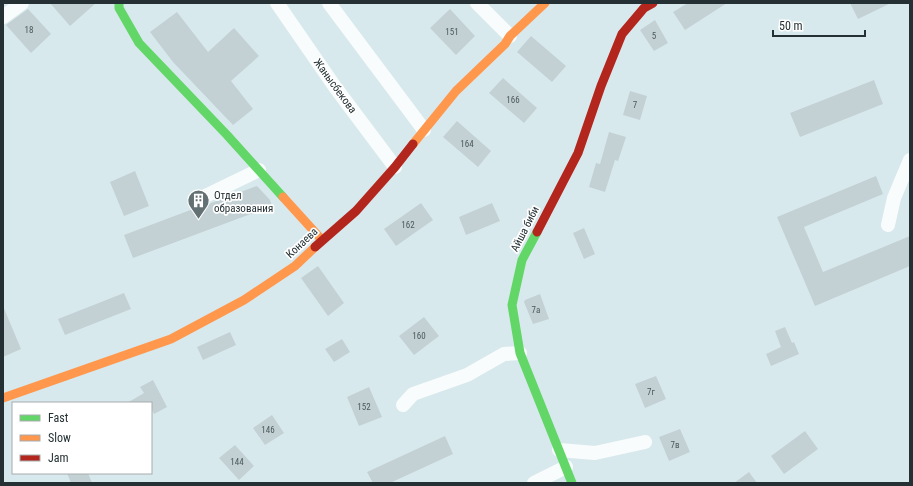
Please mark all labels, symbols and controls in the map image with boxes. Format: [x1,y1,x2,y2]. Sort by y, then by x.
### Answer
scale bar [773,12,865,38]
text: 50 m [779,19,803,33]
house number: 18 [25,25,33,35]
house number: 151 [445,27,459,37]
house number: 5 [652,31,657,41]
street label: Жанысбекова [311,56,359,116]
house number: 166 [506,95,520,105]
house number: 7 [633,100,638,110]
house number: 164 [460,139,474,149]
building icon: Отдел образования [185,188,211,221]
place label: Отдел образования [214,189,273,215]
street label: Айша биби [508,204,542,254]
house number: 162 [401,220,415,230]
street label: Конаева [284,225,320,261]
house number: 7а [532,305,540,315]
house number: 160 [412,331,426,341]
house number: 7г [647,387,656,397]
legend [12,402,152,474]
house number: 152 [357,402,371,412]
text: Fast [48,411,69,425]
house number: 146 [261,425,275,435]
text: Slow [48,431,71,445]
house number: 7в [671,440,680,450]
text: Jam [48,451,69,465]
house number: 144 [230,457,244,467]

